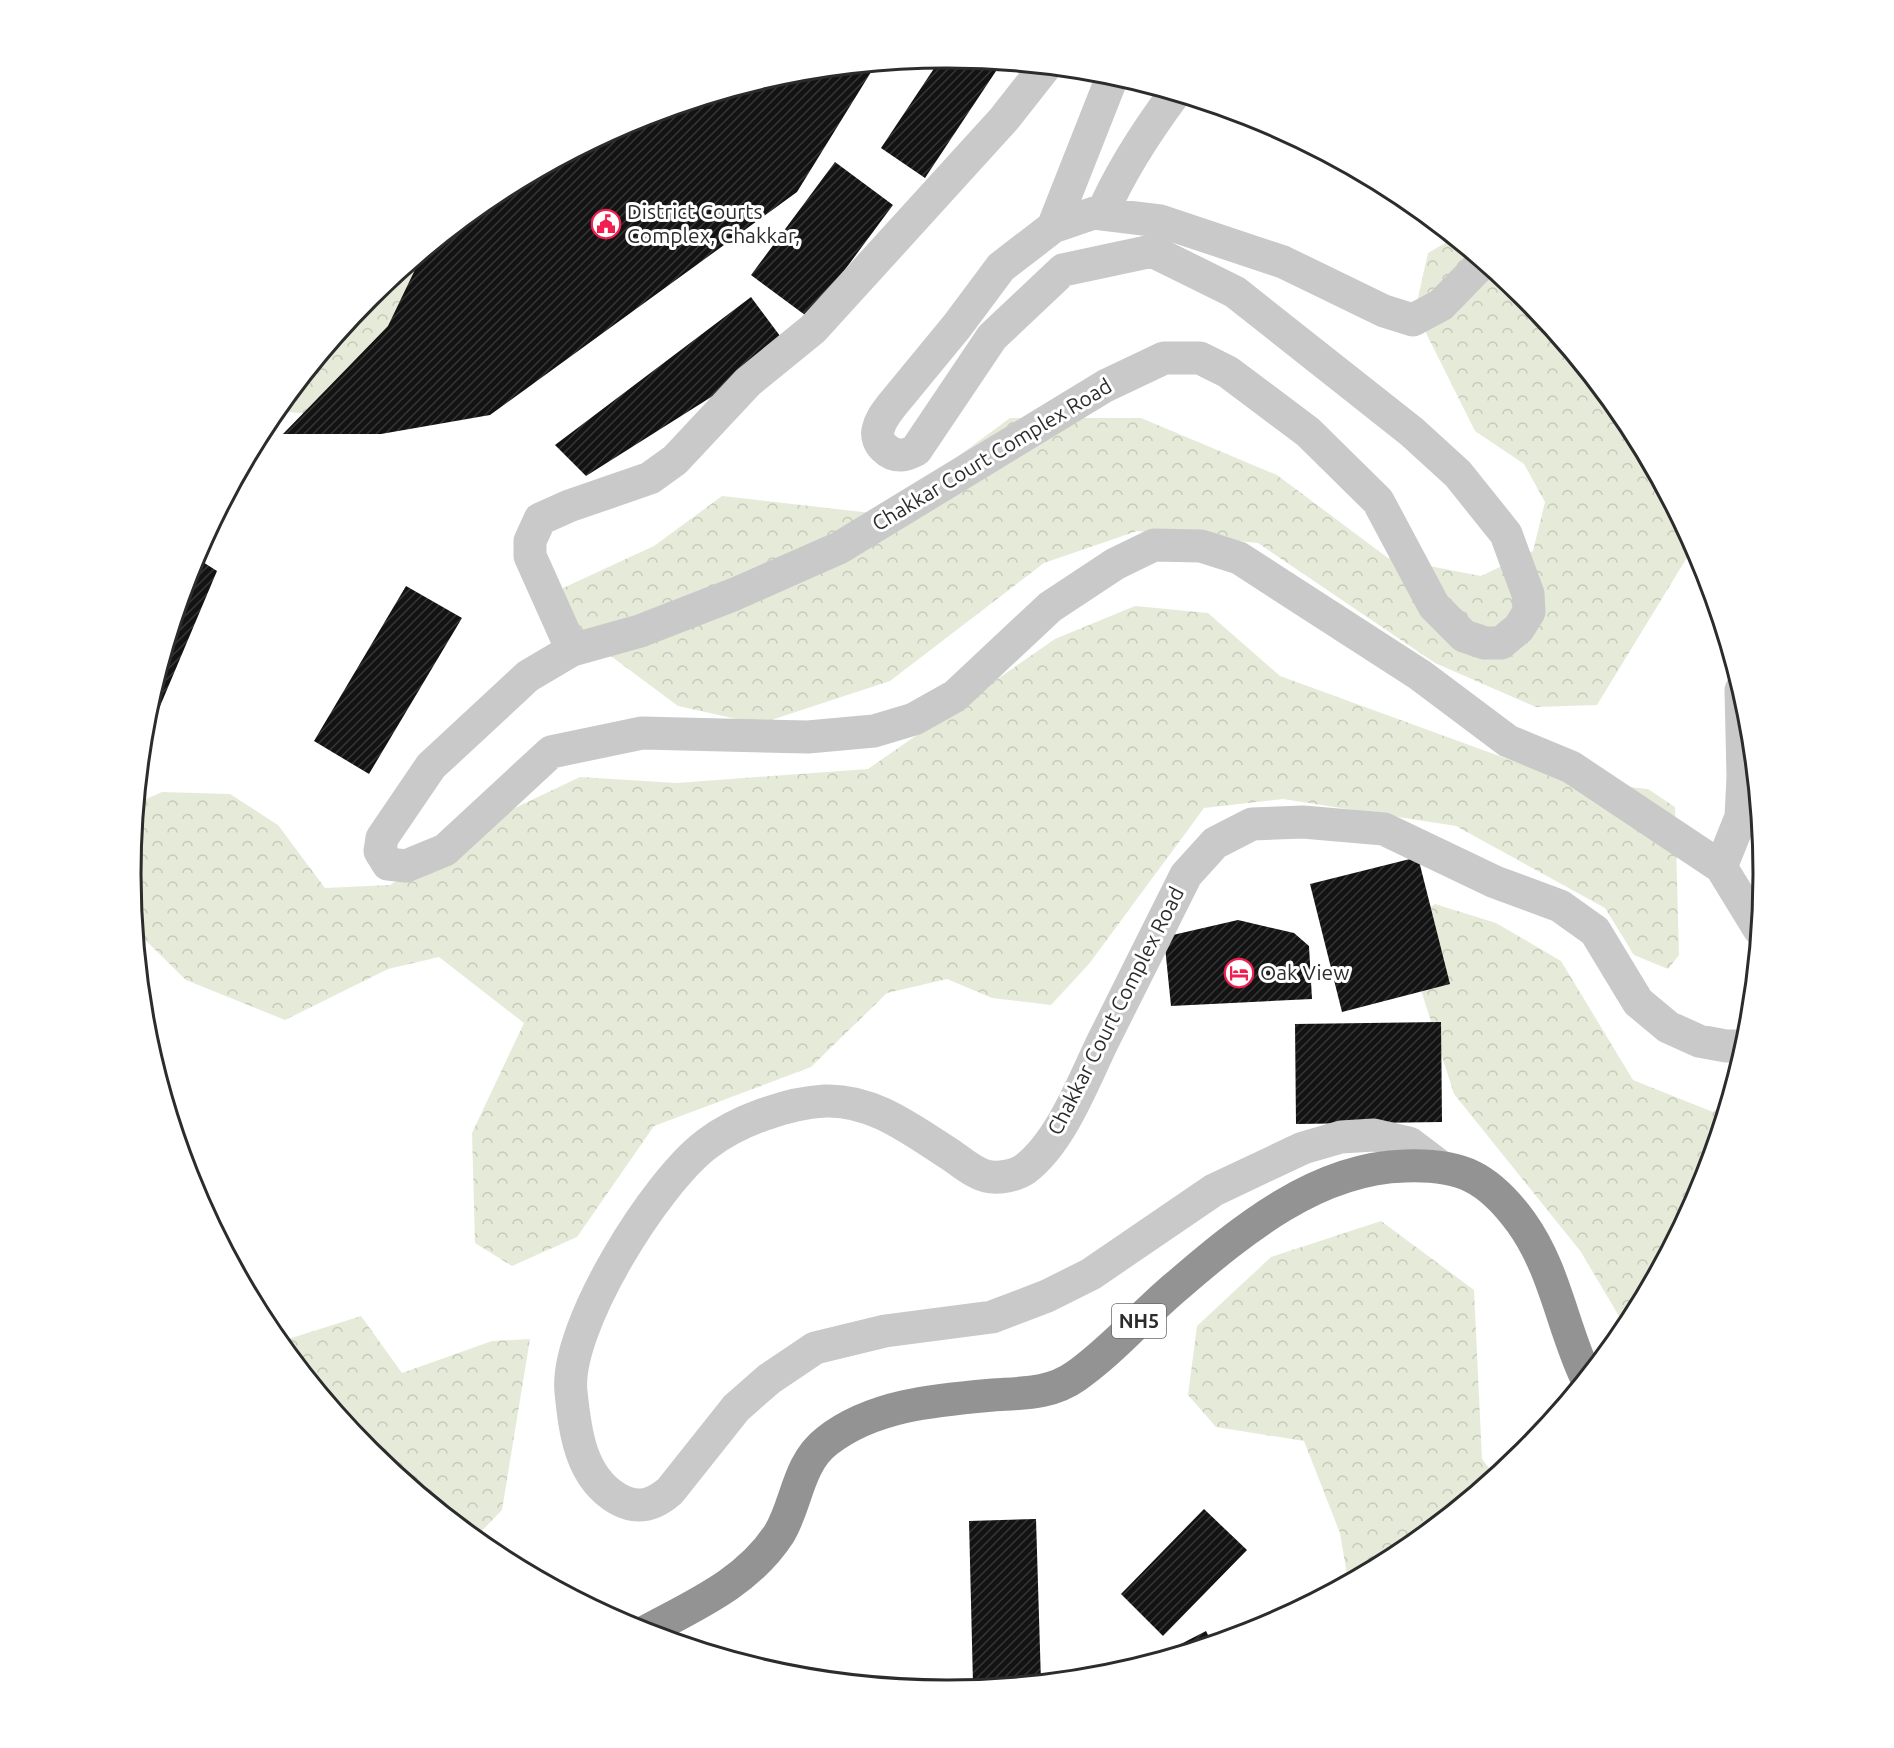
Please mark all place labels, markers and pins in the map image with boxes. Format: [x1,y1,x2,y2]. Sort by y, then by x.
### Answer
place label: District Courts Complex, Chakkar, [627,199,800,247]
public building icon: District Courts Complex, Chakkar, [590,208,622,240]
hotel icon: Oak View [1223,957,1255,989]
place label: Oak View [1260,960,1350,984]

